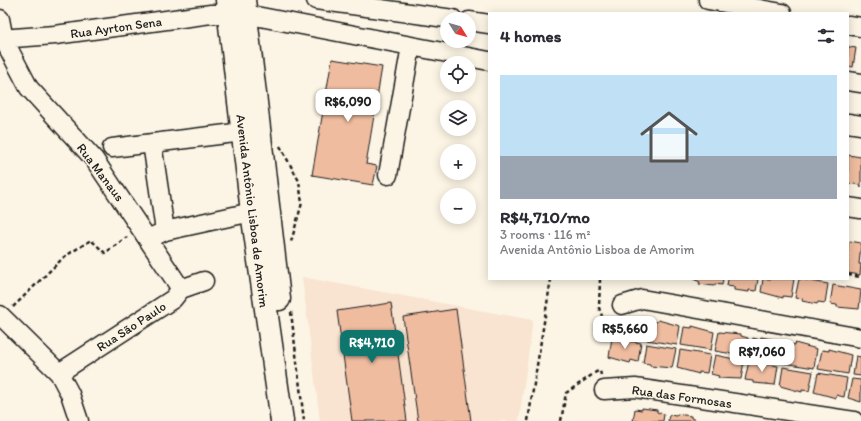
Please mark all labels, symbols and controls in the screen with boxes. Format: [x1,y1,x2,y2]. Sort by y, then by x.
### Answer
north arrow [440,12,476,48]
map controls [440,12,476,224]
street label: Rua Ayrton Sena [69,14,163,41]
icon: filters [815,25,837,47]
text: 4 homes [500,26,561,46]
button: locate [440,56,476,92]
pin: R$6,090 [311,89,385,123]
text: R$6,090 [324,94,372,109]
button: layers [440,100,476,136]
icon: home [633,101,705,173]
street label: Avenida Antônio Lisboa de Amorim [233,114,272,309]
street label: Rua Manaus [74,140,127,204]
button: + [440,144,476,180]
button: − [440,188,476,224]
text: R$4,710/mo [500,207,590,227]
text: 3 rooms · 116 m² [500,227,591,242]
text: Avenida Antônio Lisboa de Amorim [500,242,694,257]
street label: Rua São Paulo [94,298,169,354]
pin: R$5,660 [588,316,662,350]
text: R$5,660 [602,321,648,336]
pin: R$4,710 [335,330,409,364]
text: R$4,710 [349,335,395,350]
pin: R$7,060 [725,339,799,373]
text: R$7,060 [739,344,785,359]
street label: Rua das Formosas [631,382,733,411]

